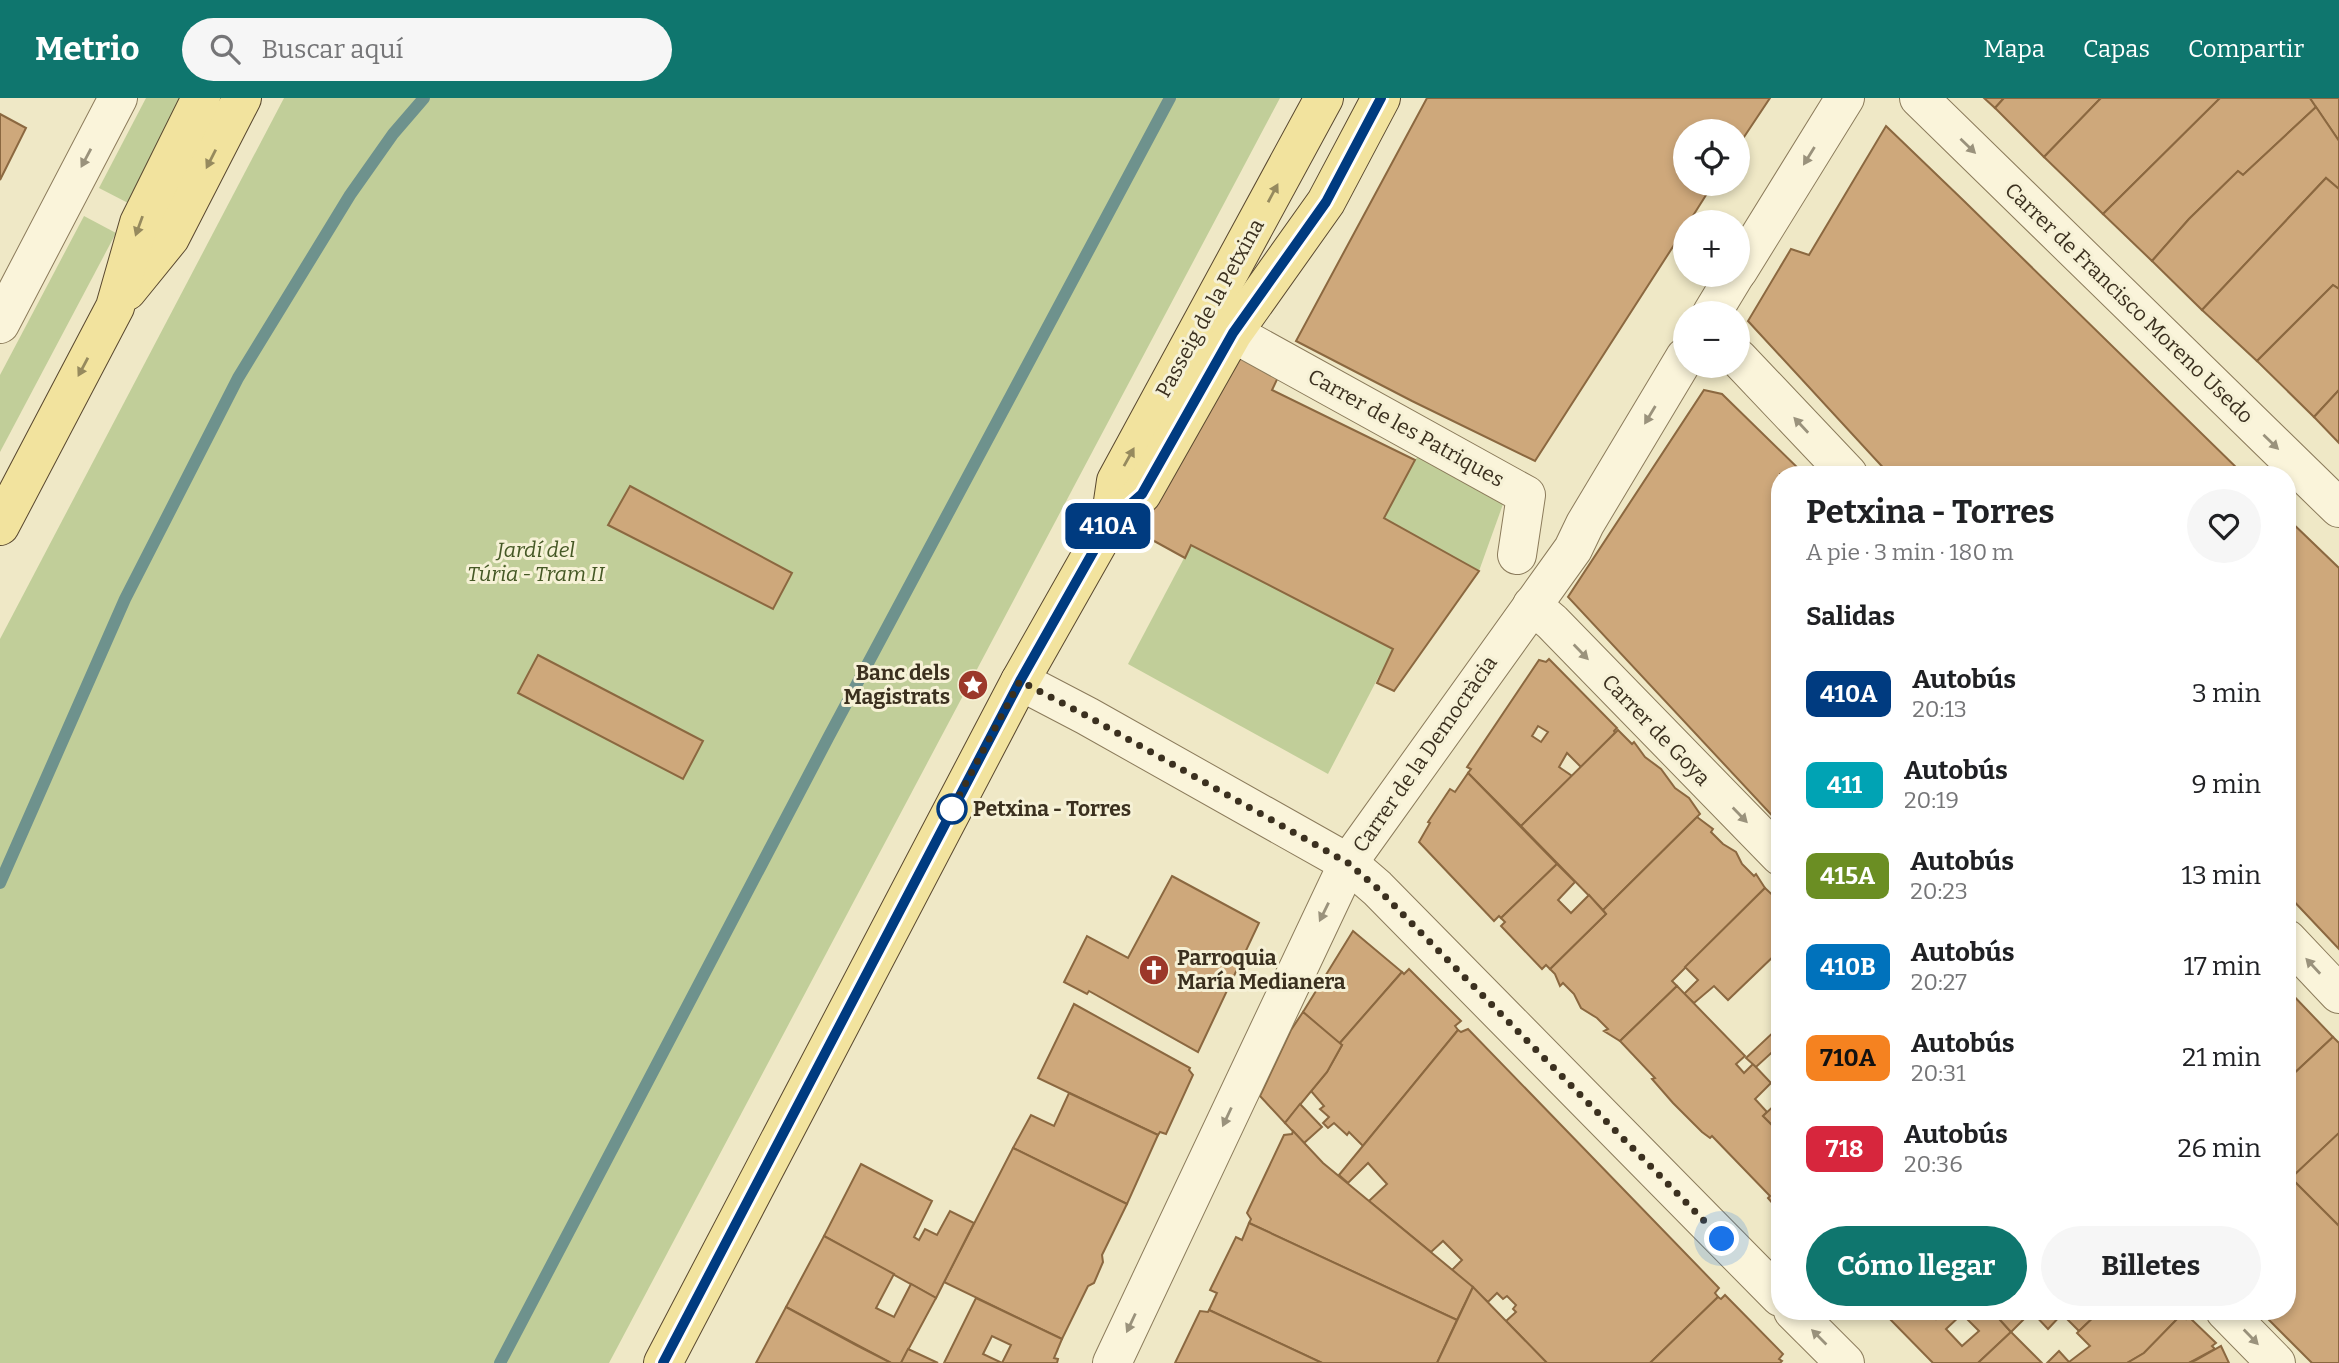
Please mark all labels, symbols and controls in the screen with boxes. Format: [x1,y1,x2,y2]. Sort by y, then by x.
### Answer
search box [182,18,672,81]
text: Metrio [35,29,140,69]
icon: search [206,30,244,68]
text: Buscar aquí [262,34,403,65]
text: Mapa [1983,35,2045,63]
text: Capas [2083,35,2150,63]
text: Compartir [2188,35,2304,63]
map controls [1673,119,1750,378]
button: locate [1673,119,1750,196]
one-way arrow [1959,137,1976,153]
one-way arrow [1802,146,1815,166]
one-way arrow [80,149,92,168]
one-way arrow [205,149,216,169]
street label: Carrer de Francisco Moreno Usedo [1999,177,2259,429]
one-way arrow [1267,183,1279,203]
button: + [1673,210,1750,287]
street label: Passeig de la Petxina [1150,214,1270,402]
one-way arrow [134,215,145,236]
button: − [1673,301,1750,378]
one-way arrow [77,357,89,377]
street label: Carrer de les Patriques [1303,363,1509,493]
one-way arrow [1644,406,1656,425]
one-way arrow [1793,416,1809,434]
one-way arrow [2262,433,2279,449]
one-way arrow [1123,447,1135,467]
button: heart [2187,489,2261,563]
text: Petxina - Torres [1806,492,2055,532]
line badge: 410A [1059,503,1157,549]
text: 410A [1079,512,1137,540]
park label: Jardí del Túria - Tram II [467,537,605,587]
text: A pie · 3 min · 180 m [1806,538,2014,566]
text: Salidas [1806,601,1895,632]
one-way arrow [1572,644,1589,661]
street label: Carrer de la Democràcia [1347,650,1503,857]
place label: Banc dels Magistrats [843,660,950,710]
text: Autobús [1912,664,2016,695]
place icon: Banc dels Magistrats [956,668,990,702]
street label: Carrer de Goya [1596,669,1716,791]
text: 3 min [2192,678,2261,709]
text: 410A [1820,680,1877,708]
text: 20:13 [1912,695,1967,723]
text: Autobús [1904,755,2008,786]
text: 9 min [2192,769,2261,800]
text: 411 [1827,771,1862,799]
text: 20:19 [1904,786,1959,814]
marker: Petxina - Torres [937,794,967,824]
place label: Petxina - Torres [973,796,1131,822]
one-way arrow [1731,806,1747,823]
text: Autobús [1910,846,2014,877]
text: 13 min [2181,860,2261,891]
text: 415A [1820,862,1875,890]
text: 20:23 [1910,877,1968,905]
one-way arrow [1319,902,1330,922]
text: Autobús [1911,937,2015,968]
place label: Parroquia María Medianera [1177,945,1346,995]
text: 17 min [2183,951,2261,982]
church icon: Parroquia María Medianera [1137,953,1171,987]
text: 410B [1820,953,1876,981]
one-way arrow [2306,958,2322,975]
text: 20:27 [1911,968,1967,996]
text: Autobús [1911,1028,2015,1059]
text: 21 min [2182,1042,2261,1073]
text: 710A [1820,1044,1876,1072]
text: 20:31 [1911,1059,1966,1087]
one-way arrow [1221,1107,1232,1127]
text: Autobús [1904,1119,2008,1150]
text: 26 min [2177,1133,2261,1164]
text: 718 [1825,1135,1864,1163]
text: 20:36 [1904,1150,1963,1178]
your location [1704,1221,1739,1256]
button: Cómo llegar [1806,1226,2027,1306]
button: Billetes [2041,1226,2261,1306]
one-way arrow [1125,1313,1136,1333]
one-way arrow [2242,1328,2258,1345]
one-way arrow [1811,1329,1827,1345]

